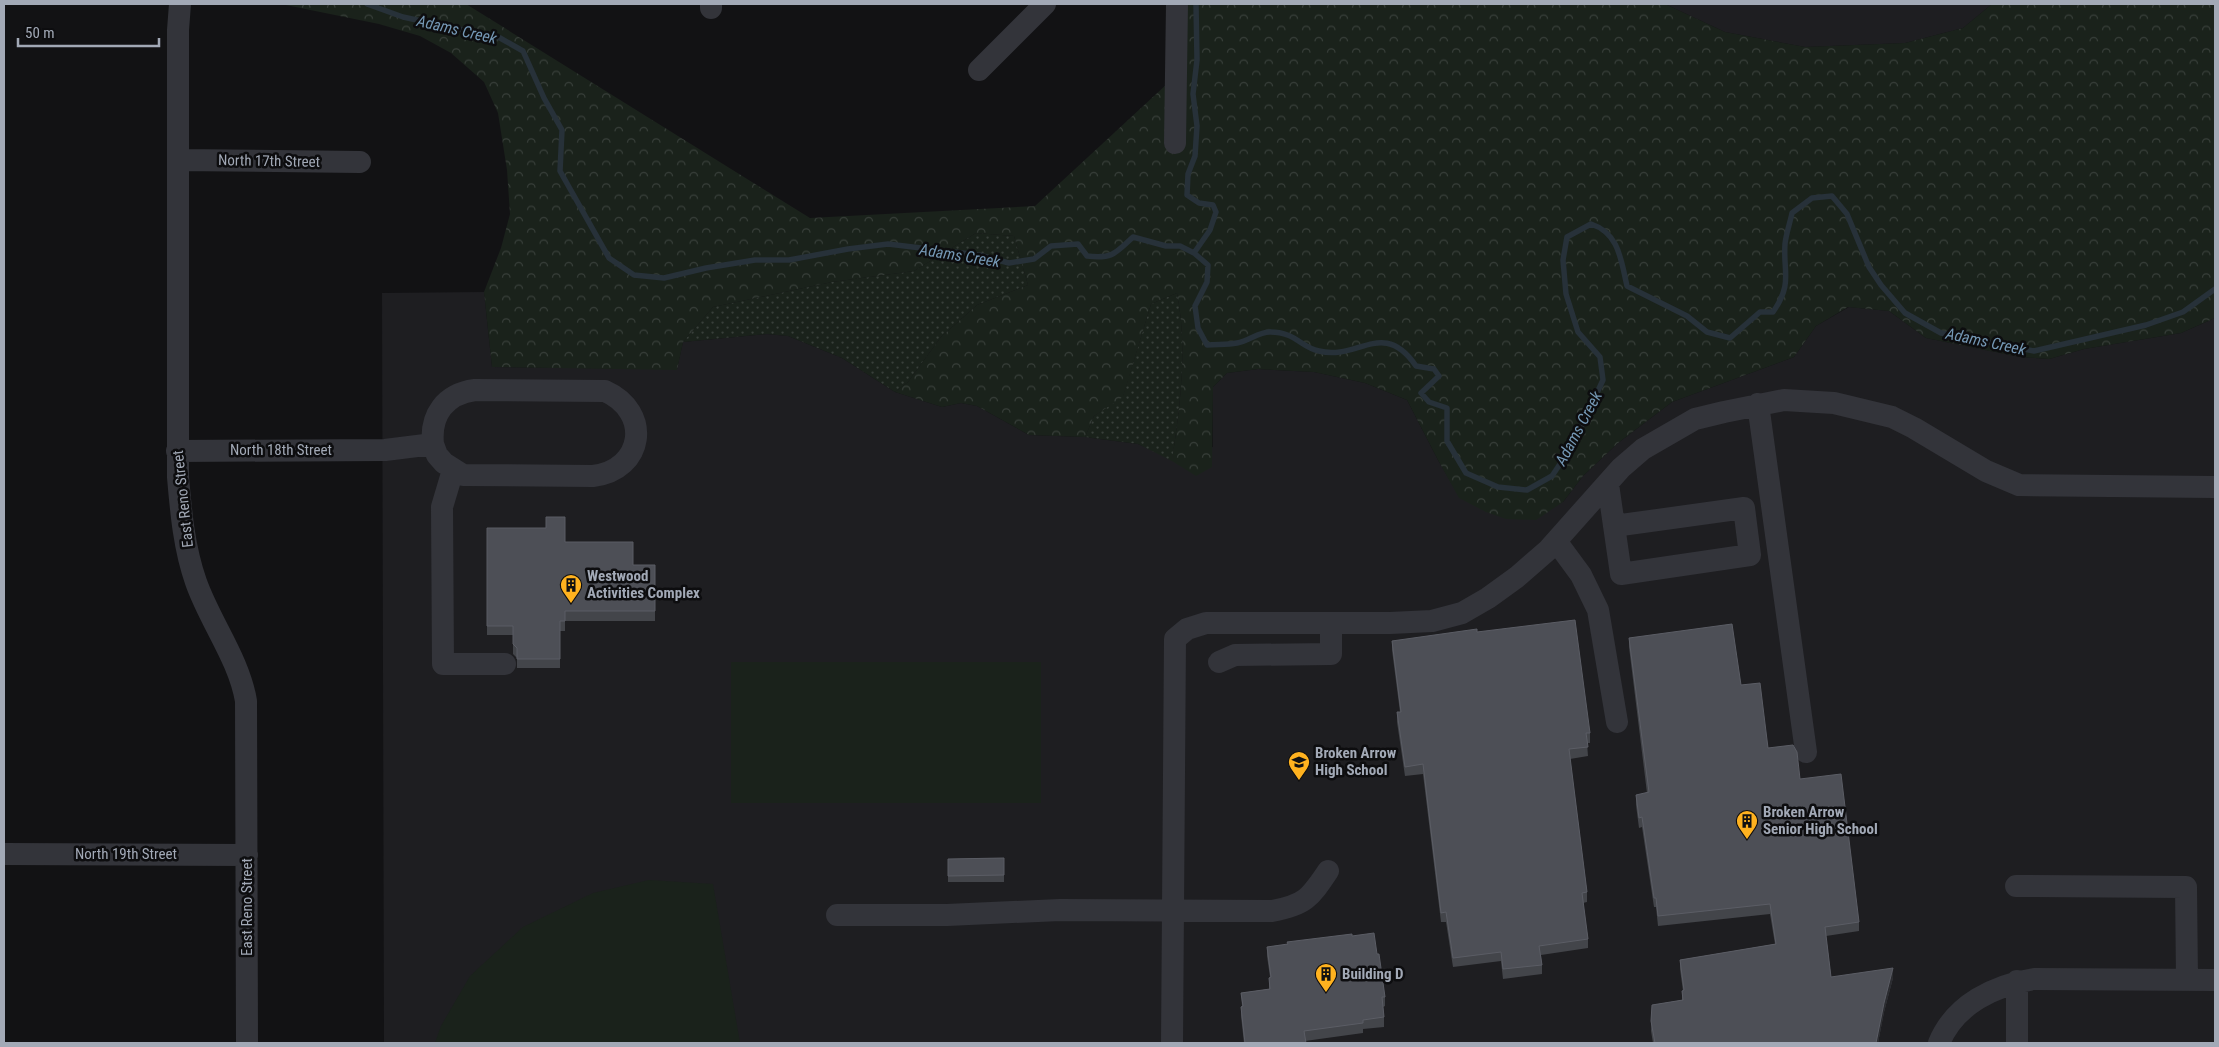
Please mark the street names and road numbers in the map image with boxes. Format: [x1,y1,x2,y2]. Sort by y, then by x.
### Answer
street label: North 17th Street [218,151,320,171]
street label: North 18th Street [230,441,332,459]
street label: East Reno Street [169,449,197,549]
street label: North 19th Street [75,845,177,863]
street label: East Reno Street [238,858,256,956]

